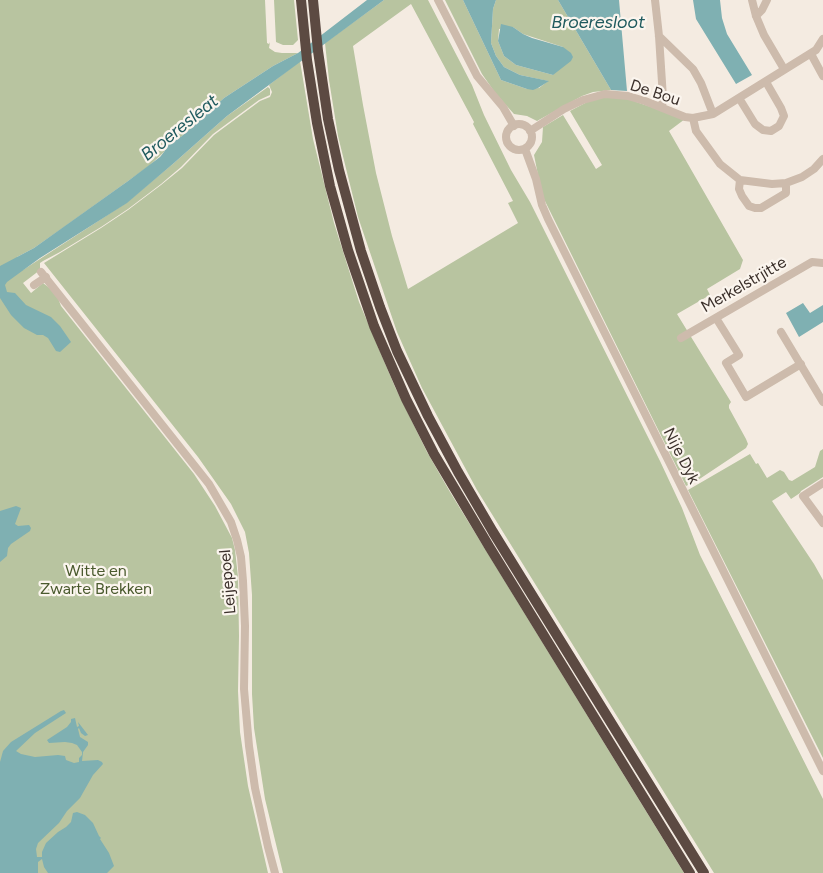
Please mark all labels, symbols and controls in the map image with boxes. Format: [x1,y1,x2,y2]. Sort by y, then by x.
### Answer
water label: Broeresloot [551,12,645,34]
street label: De Bou [627,76,683,110]
water label: Broeresleat [137,90,223,166]
street label: Merkelstrjitte [698,253,790,317]
street label: Nije Dyk [659,425,703,487]
street label: Leijepoel [216,549,240,615]
park label: Witte en Zwarte Brekken [40,561,152,599]

